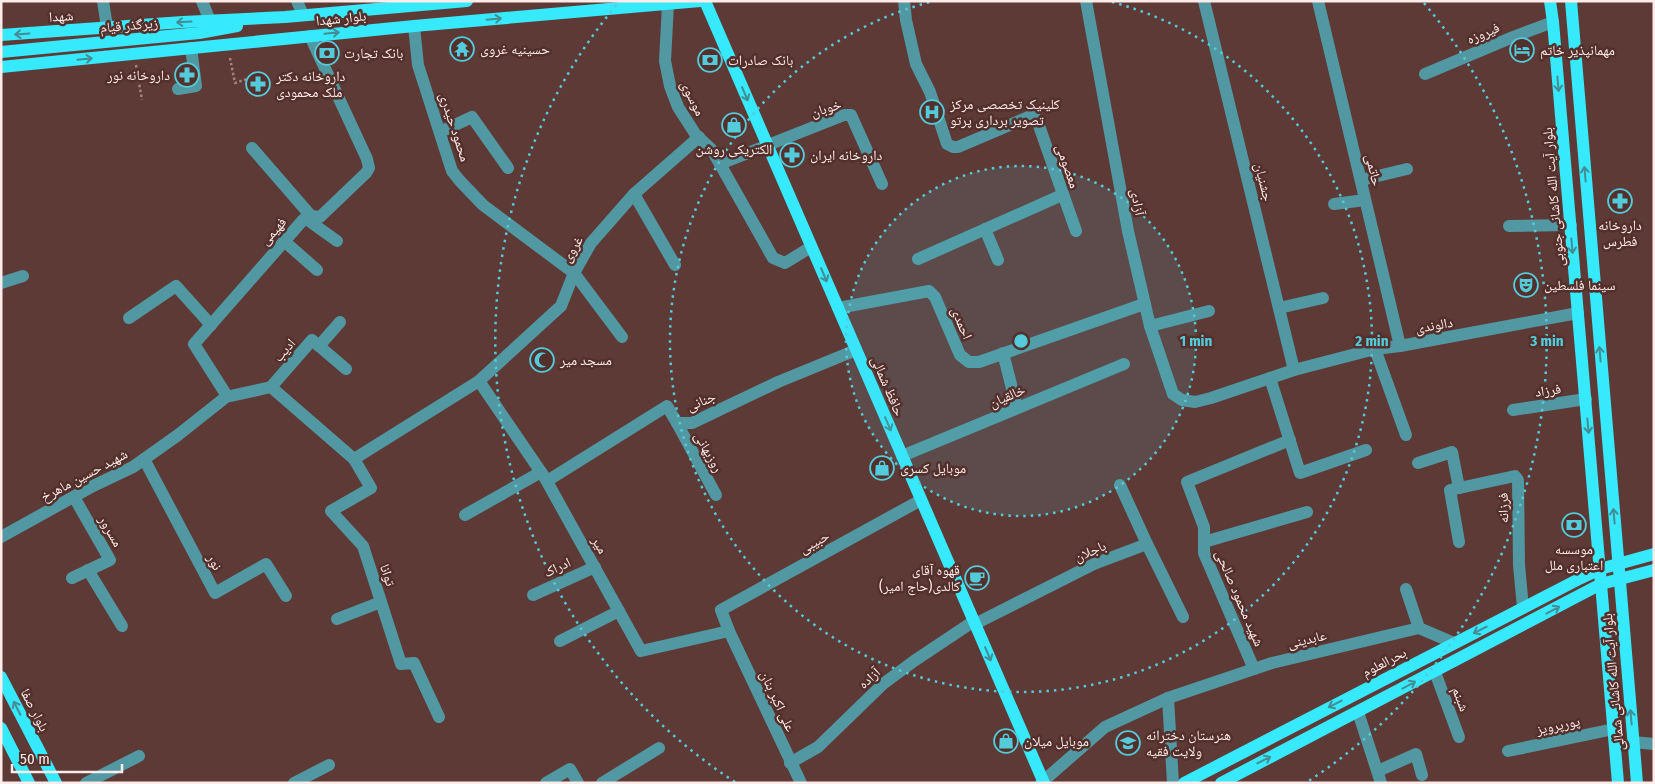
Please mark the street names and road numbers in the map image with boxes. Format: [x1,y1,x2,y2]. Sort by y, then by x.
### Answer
street label: شهدا [48,7,74,26]
street label: بلوار شهدا [315,7,367,30]
street label: زیرگذر قیام [99,14,159,38]
street label: فیروزه [1464,19,1502,48]
street label: موسوی [677,78,708,119]
street label: محمود حیدری [435,90,474,164]
street label: خوبان [809,96,844,121]
street label: بلوار آیت الله کاشانی جنوبی [1539,126,1568,267]
street label: معصومی [1052,142,1083,191]
street label: حاتمی [1362,152,1385,188]
street label: جشنیان [1251,161,1277,203]
street label: آزادی [1127,188,1148,217]
street label: فهیمی [256,214,290,249]
street label: غروی [558,233,587,266]
street label: احمدی [947,305,976,342]
street label: دالوندی [1414,314,1454,337]
street label: ادیب [270,335,299,365]
street label: حافظ شمالی [867,354,908,419]
street label: فرزاد [1534,380,1562,401]
street label: خالقیان [987,381,1028,412]
street label: جنانی [684,388,718,415]
street label: روزبهانی [691,429,727,475]
street label: شهید حسین ماهرخ [38,445,131,506]
street label: فرزانه [1495,493,1512,523]
street label: مسرور [94,512,126,550]
street label: حبیبی [796,527,832,558]
street label: میر [588,533,611,557]
street label: باجلان [1072,537,1109,566]
street label: شهید محمود صالحی [1212,547,1268,649]
street label: نور [203,550,226,573]
street label: ادراک [541,554,573,581]
street label: توانا [376,562,399,588]
street label: بلوار آیت الله کاشانی شمالی [1599,612,1628,751]
street label: عابدینی [1286,627,1328,652]
street label: بحرالعلوم [1359,644,1410,682]
street label: آزاده [855,664,884,693]
street label: علی اکبر بنان [756,668,799,734]
street label: شبنم [1447,685,1473,714]
street label: بلوار صفا [17,686,53,735]
street label: پورپرویز [1534,713,1582,739]

